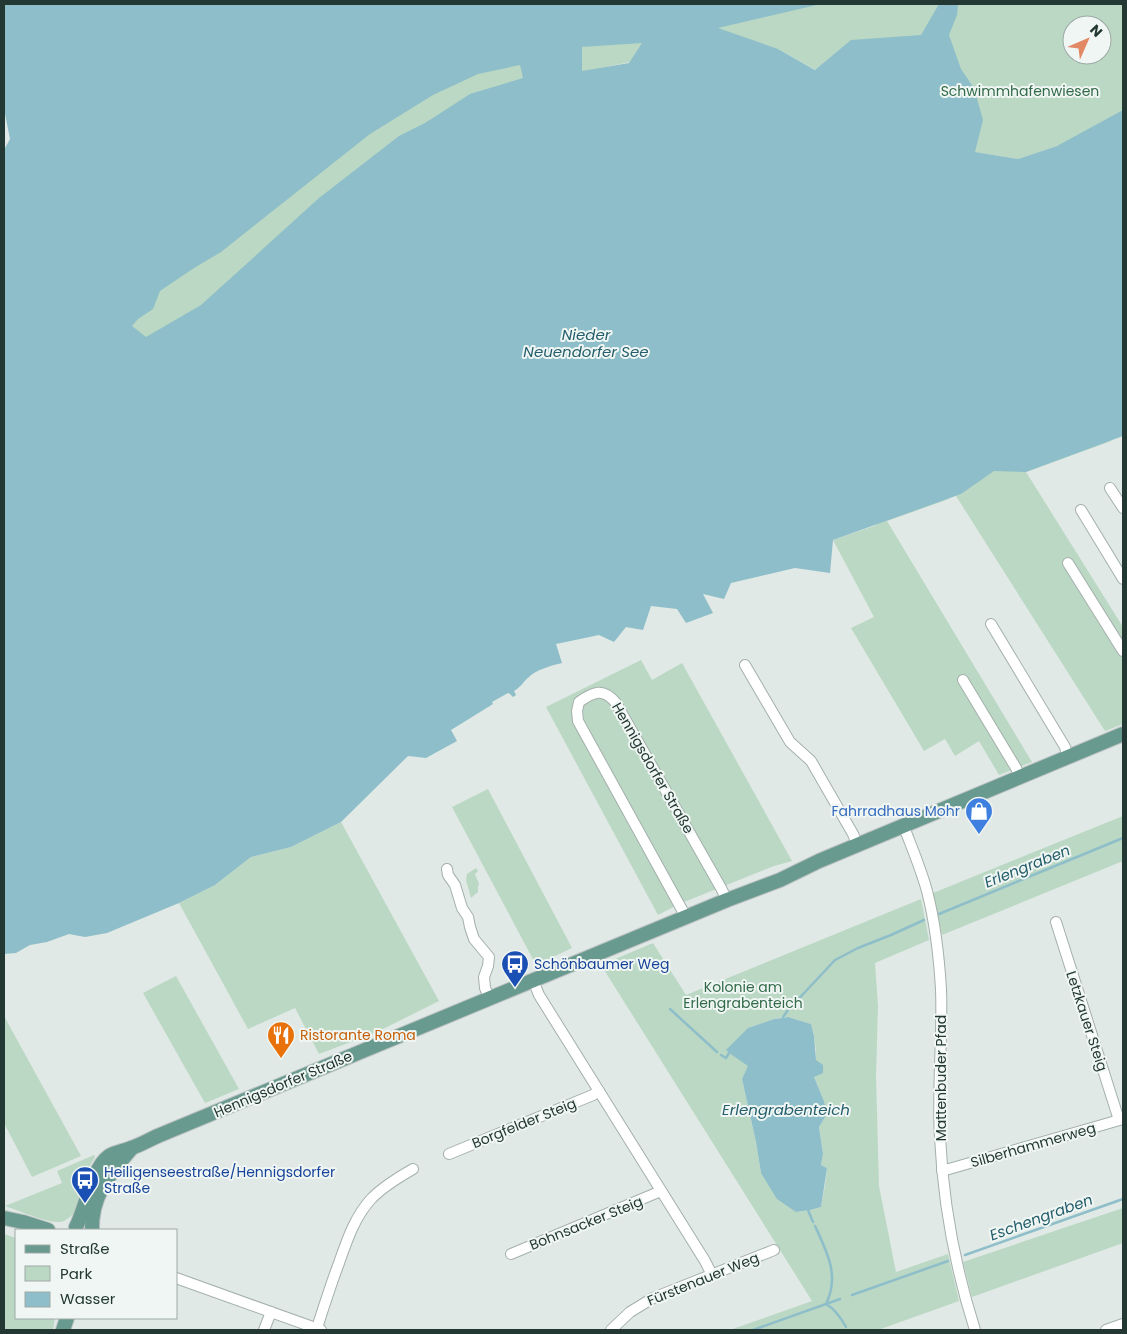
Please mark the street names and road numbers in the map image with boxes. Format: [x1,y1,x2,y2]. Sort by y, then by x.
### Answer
street label: Hennigsdorfer Straße [607,699,699,838]
street label: Letzkauer Steig [1061,968,1113,1074]
street label: Mattenbuder Pfad [931,1015,951,1141]
street label: Hennigsdorfer Straße [211,1046,356,1122]
street label: Borgfelder Steig [469,1093,579,1153]
street label: Silberhammerweg [968,1118,1098,1172]
street label: Bohnsacker Steig [526,1191,646,1255]
street label: Fürstenauer Weg [644,1247,762,1311]

